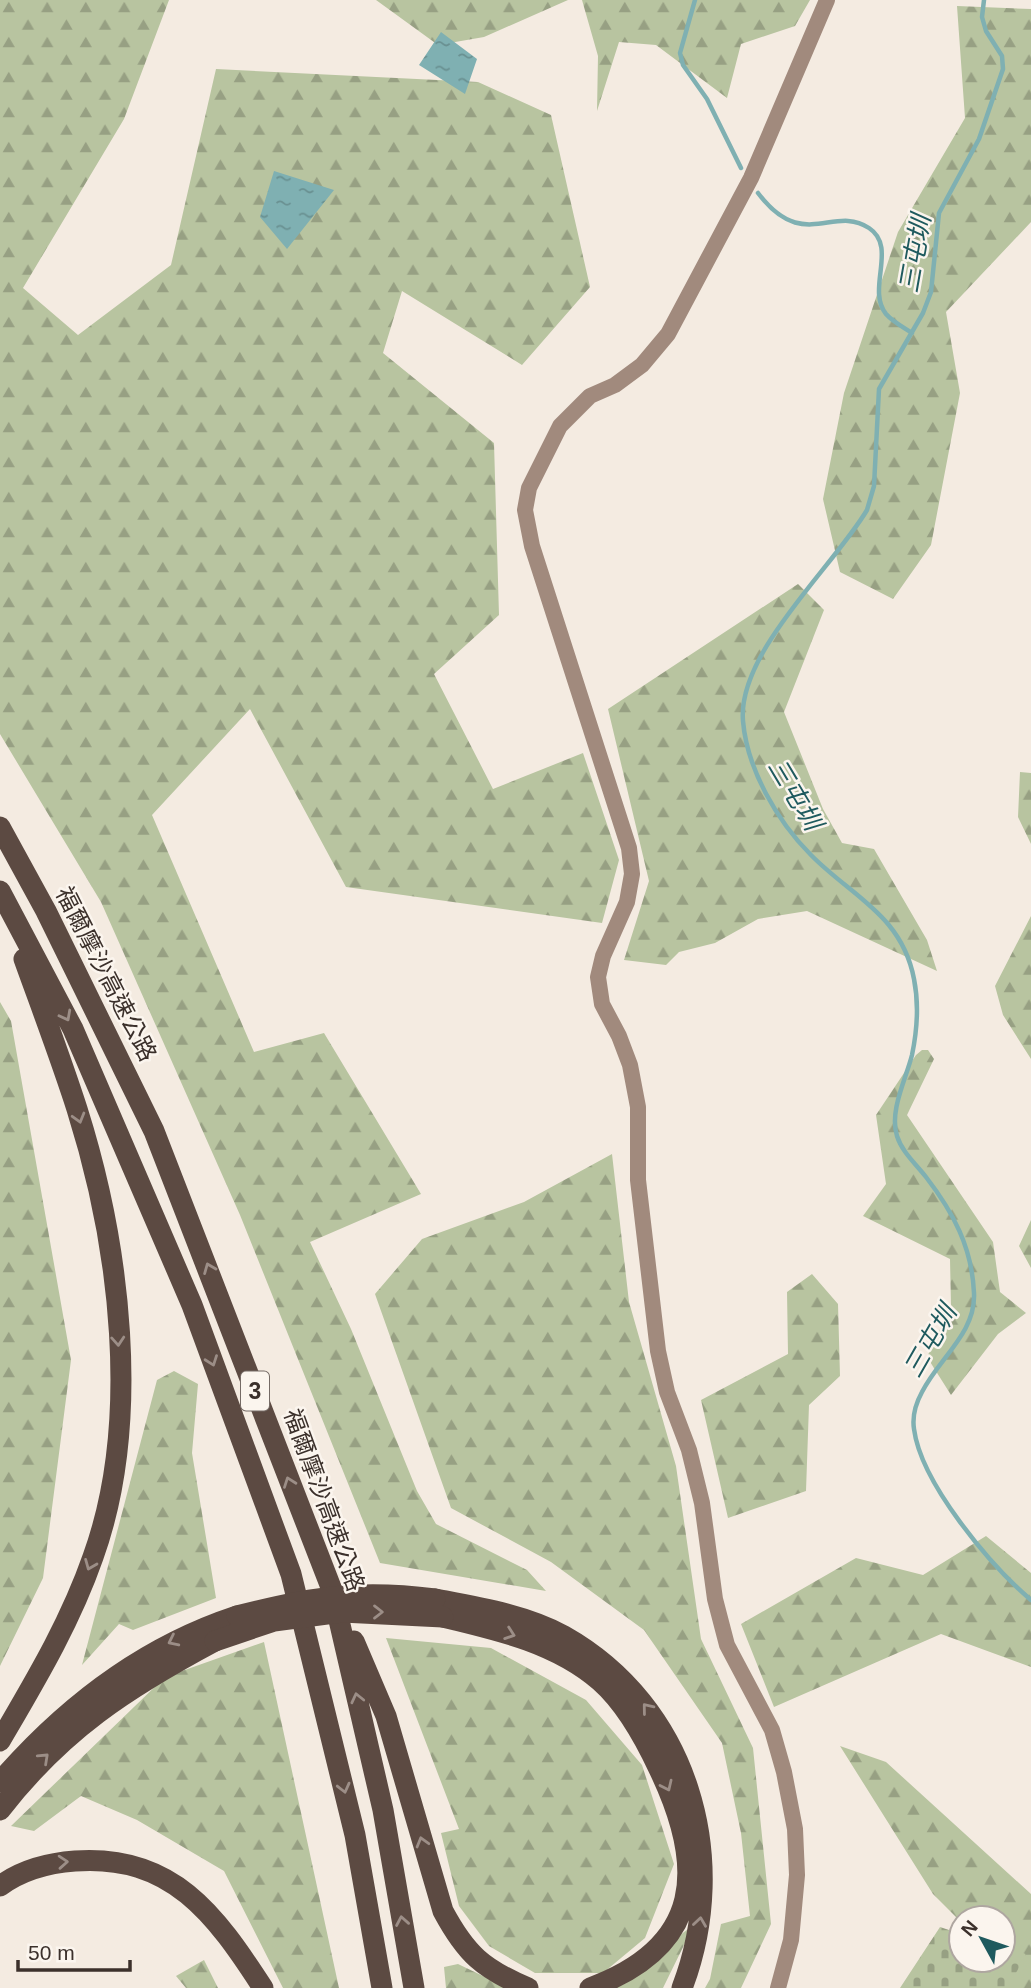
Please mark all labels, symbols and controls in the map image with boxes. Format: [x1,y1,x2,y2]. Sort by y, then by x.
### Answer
water label: 三屯圳 [893,209,937,295]
water label: 三屯圳 [762,753,830,839]
street label: 福爾摩沙高速公路 [51,882,162,1065]
one-way arrow [58,1009,71,1021]
one-way arrow [71,1112,86,1124]
one-way arrow [204,1263,218,1275]
water label: 三屯圳 [898,1296,964,1382]
one-way arrow [111,1336,126,1347]
one-way arrow [204,1354,218,1366]
road number: 3 [241,1372,269,1410]
street label: 福爾摩沙高速公路 [279,1405,370,1595]
one-way arrow [283,1476,297,1488]
one-way arrow [84,1558,98,1570]
one-way arrow [373,1604,383,1620]
one-way arrow [503,1626,515,1640]
one-way arrow [168,1633,180,1647]
one-way arrow [351,1692,365,1704]
one-way arrow [643,1703,655,1716]
one-way arrow [36,1753,49,1766]
one-way arrow [659,1779,673,1791]
one-way arrow [336,1782,350,1794]
one-way arrow [416,1836,431,1848]
one-way arrow [58,1855,69,1870]
north arrow [947,1904,1017,1974]
one-way arrow [395,1915,410,1927]
text: N [957,1916,982,1940]
one-way arrow [692,1917,707,1928]
scale bar [18,1928,130,1972]
text: 50 m [28,1941,75,1964]

